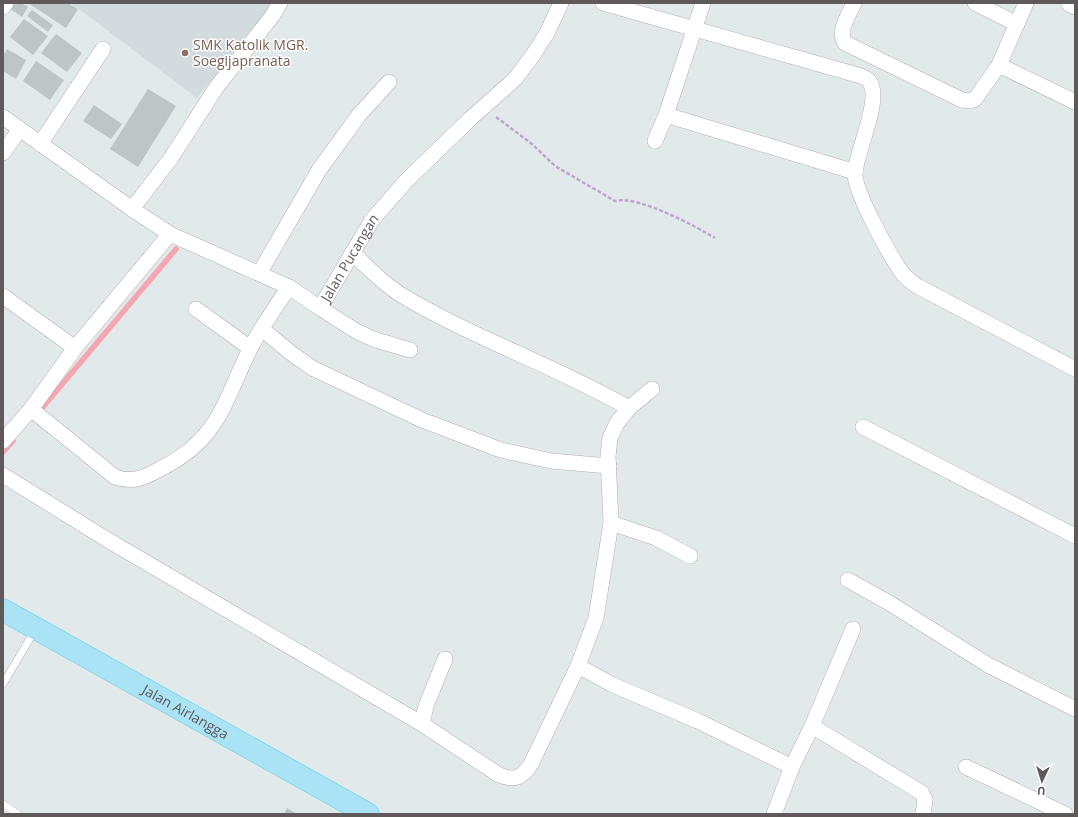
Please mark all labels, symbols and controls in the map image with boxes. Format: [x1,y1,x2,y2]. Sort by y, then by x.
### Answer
place label: SMK Katolik MGR. Soegijapranata [193,35,308,70]
marker: SMK Katolik MGR. Soegijapranata [180,48,190,58]
street label: Jalan Pucangan [315,209,383,307]
street label: Jalan Airlangga [137,679,232,743]
north arrow [1022,761,1062,801]
text: U [1037,784,1046,799]

